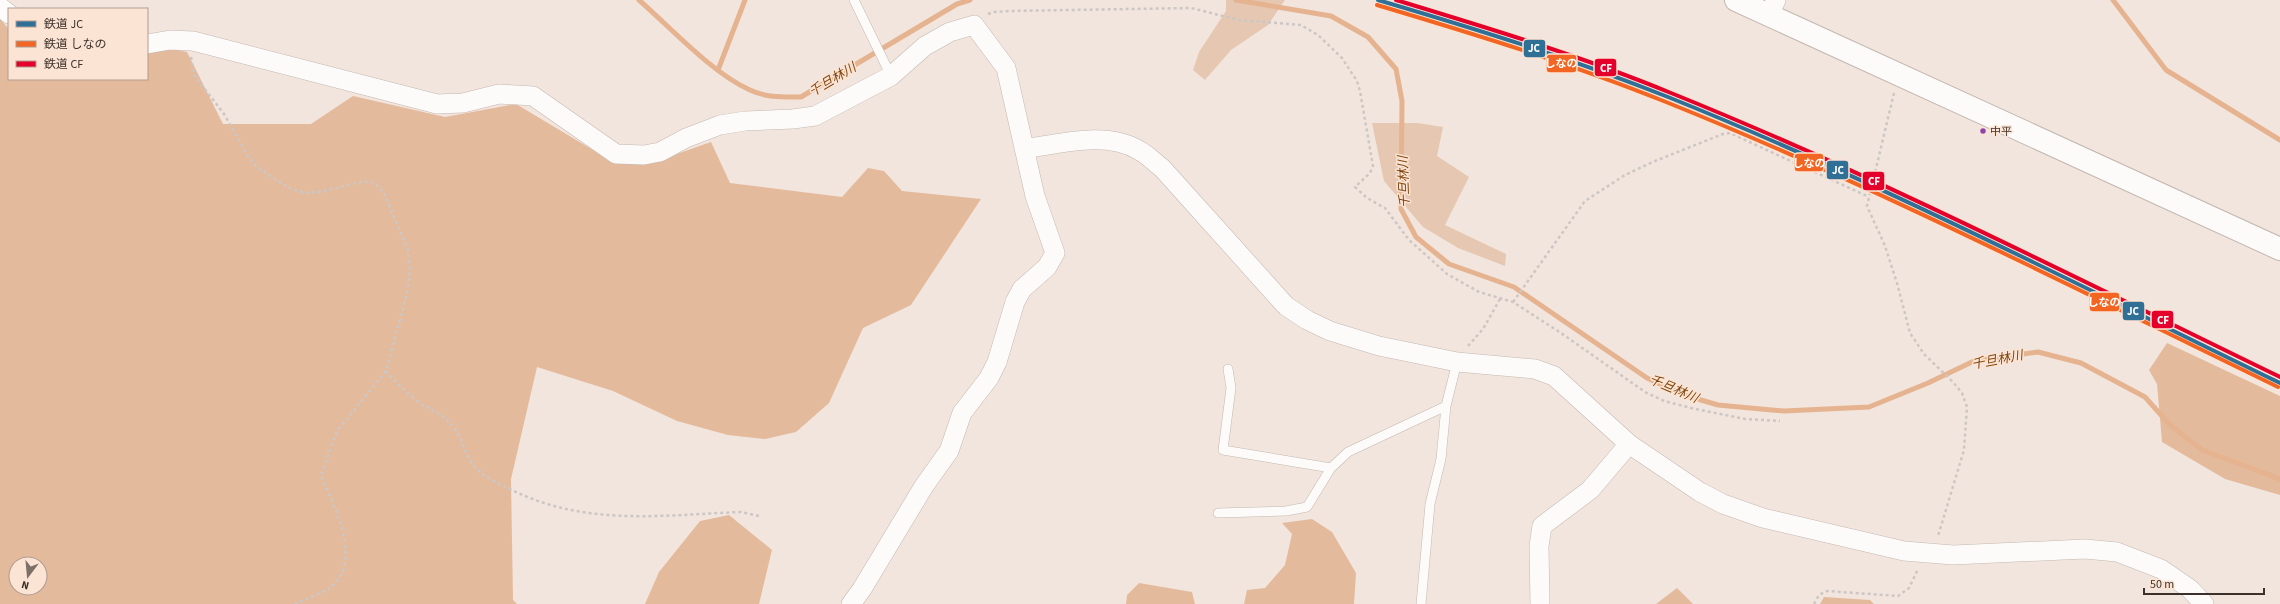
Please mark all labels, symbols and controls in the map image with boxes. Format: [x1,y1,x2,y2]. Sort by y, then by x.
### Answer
legend [8,8,148,80]
text: 鉄道 JC [44,16,83,33]
text: 鉄道 しなの [44,36,106,53]
line badge: JC [1523,39,1546,58]
text: JC [1528,41,1541,56]
line badge: しなの [1546,54,1577,73]
text: 鉄道 CF [44,56,83,73]
text: しなの [1545,56,1578,71]
water label: 千旦林川 [806,58,861,101]
line badge: CF [1594,58,1617,77]
text: CF [1600,61,1612,76]
place label: 中平 [1990,124,2012,139]
marker: 中平 [1978,126,1988,136]
line badge: しなの [1794,153,1824,172]
water label: 千旦林川 [1394,154,1414,208]
text: しなの [1793,156,1826,171]
line badge: JC [1826,160,1849,180]
text: JC [1832,163,1845,178]
line badge: CF [1862,171,1885,191]
text: CF [1868,174,1880,189]
line badge: しなの [2089,292,2120,312]
text: しなの [2088,295,2121,310]
line badge: JC [2122,301,2145,321]
text: JC [2127,304,2140,319]
line badge: CF [2151,310,2174,329]
text: CF [2157,313,2169,328]
water label: 千旦林川 [1970,346,2026,374]
water label: 千旦林川 [1646,370,1703,408]
north arrow [8,556,48,596]
scale bar [2144,570,2264,596]
text: 50 m [2150,576,2174,593]
text: N [20,577,31,593]

